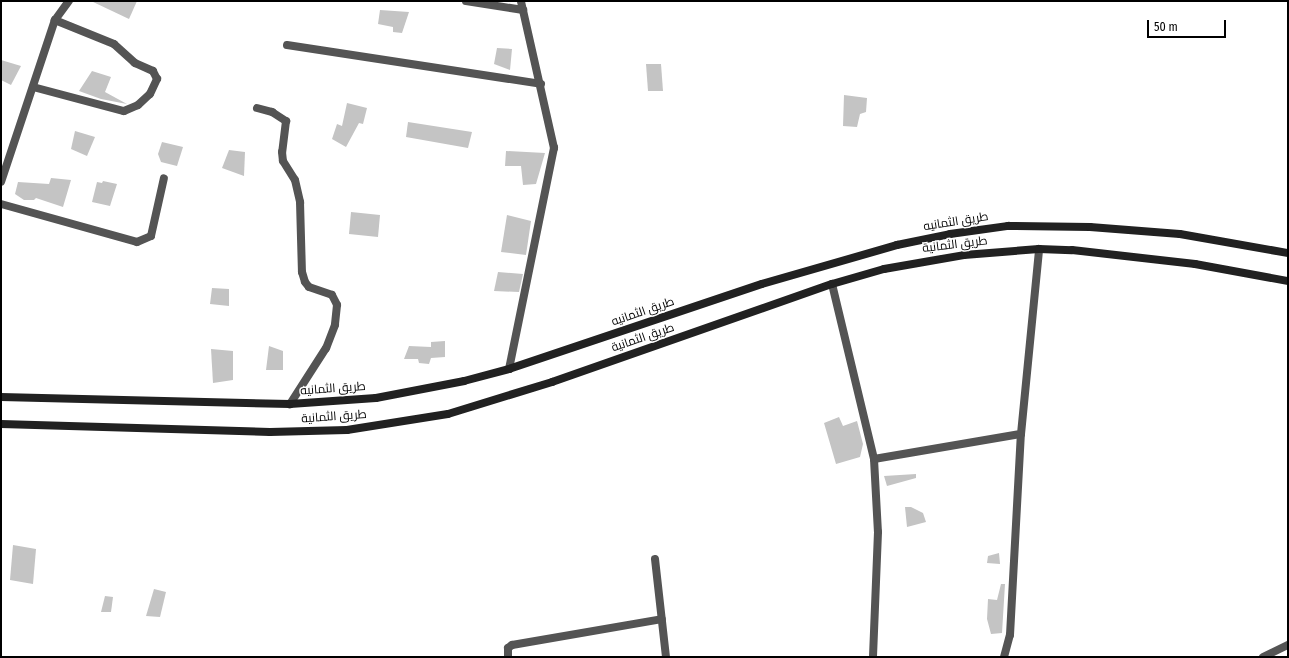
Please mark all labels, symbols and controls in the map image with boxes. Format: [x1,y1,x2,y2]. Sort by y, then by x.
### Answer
scale bar [1149,12,1228,38]
text: 50 m [1154,20,1178,34]
street label: طريق الثمانيه [922,210,990,234]
street label: طريق الثمانية [922,234,988,256]
street label: طريق الثمانيه [610,295,676,329]
street label: طريق الثمانية [610,321,676,355]
street label: طريق الثمانيه [300,380,366,398]
street label: طريق الثمانية [301,408,367,426]

